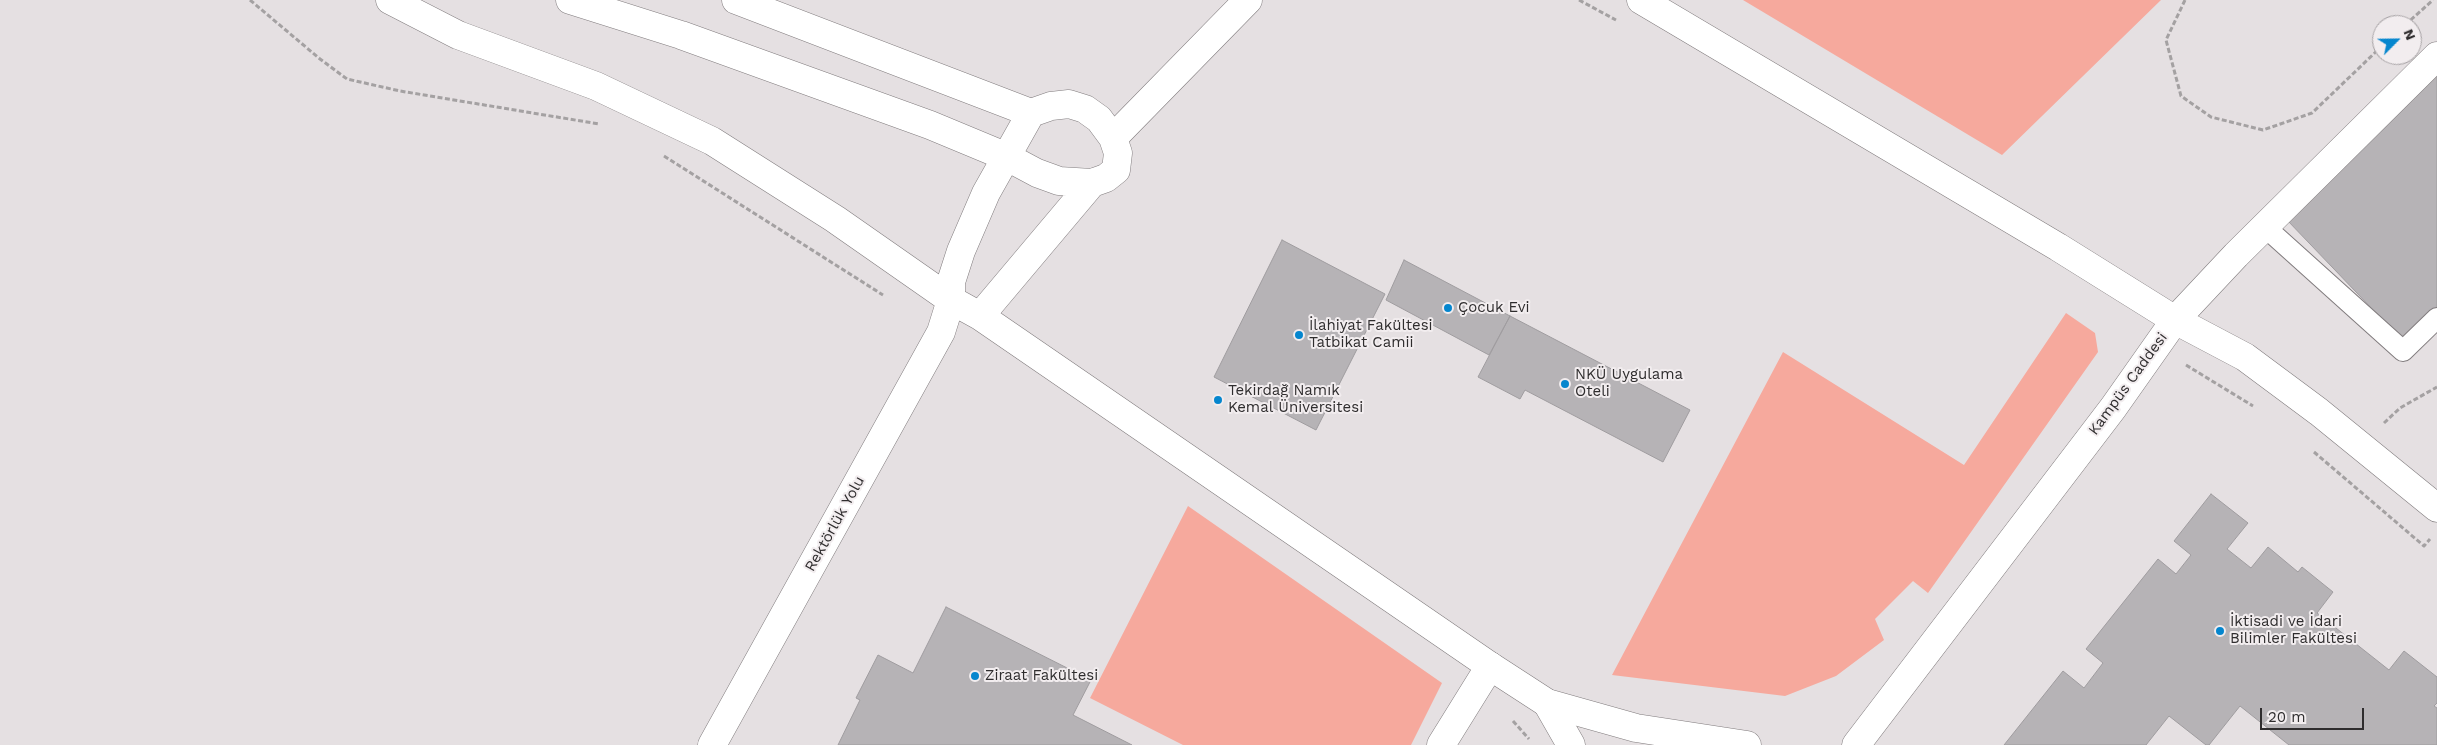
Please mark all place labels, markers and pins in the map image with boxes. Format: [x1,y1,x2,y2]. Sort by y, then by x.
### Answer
place label: Çocuk Evi [1458,299,1529,317]
marker: Çocuk Evi [1442,302,1454,314]
place label: İlahiyat Fakültesi Tatbikat Camii [1309,317,1433,352]
marker: İlahiyat Fakültesi Tatbikat Camii [1293,329,1305,341]
place label: NKÜ Uygulama Oteli [1575,366,1683,401]
marker: NKÜ Uygulama Oteli [1559,378,1571,390]
place label: Tekirdağ Namık Kemal Üniversitesi [1228,382,1363,417]
marker: Tekirdağ Namık Kemal Üniversitesi [1212,394,1224,406]
place label: İktisadi ve İdari Bilimler Fakültesi [2230,613,2357,648]
marker: İktisadi ve İdari Bilimler Fakültesi [2214,625,2226,637]
place label: Ziraat Fakültesi [985,667,1098,685]
marker: Ziraat Fakültesi [969,670,981,682]

